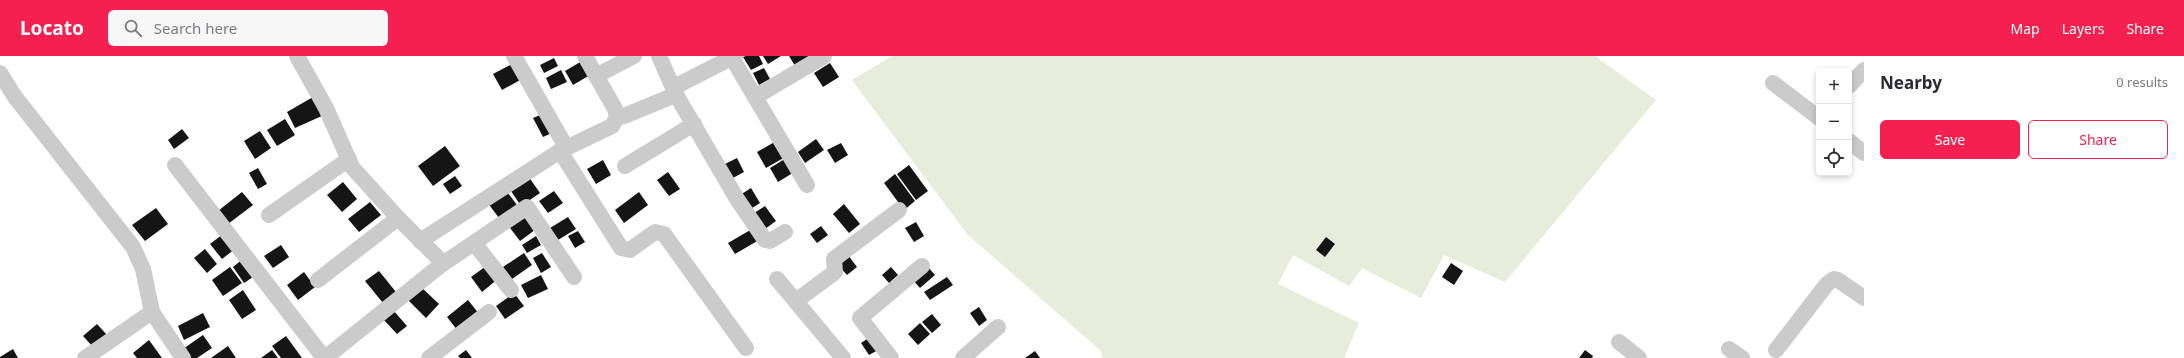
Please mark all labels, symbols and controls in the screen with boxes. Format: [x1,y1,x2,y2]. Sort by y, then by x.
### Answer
search box [108,10,388,46]
text: Locato [20,15,84,41]
icon: search [122,17,144,39]
text: Search here [154,18,237,38]
text: Map [2011,19,2040,38]
text: Layers [2062,19,2104,38]
text: Share [2126,19,2164,38]
map controls [1816,68,1852,176]
button: + [1816,68,1852,104]
text: Nearby [1880,71,1942,94]
text: 0 results [2116,73,2168,91]
button: − [1816,104,1852,140]
button: Save [1880,120,2020,159]
button: Share [2028,120,2168,159]
button: locate [1816,140,1852,176]

